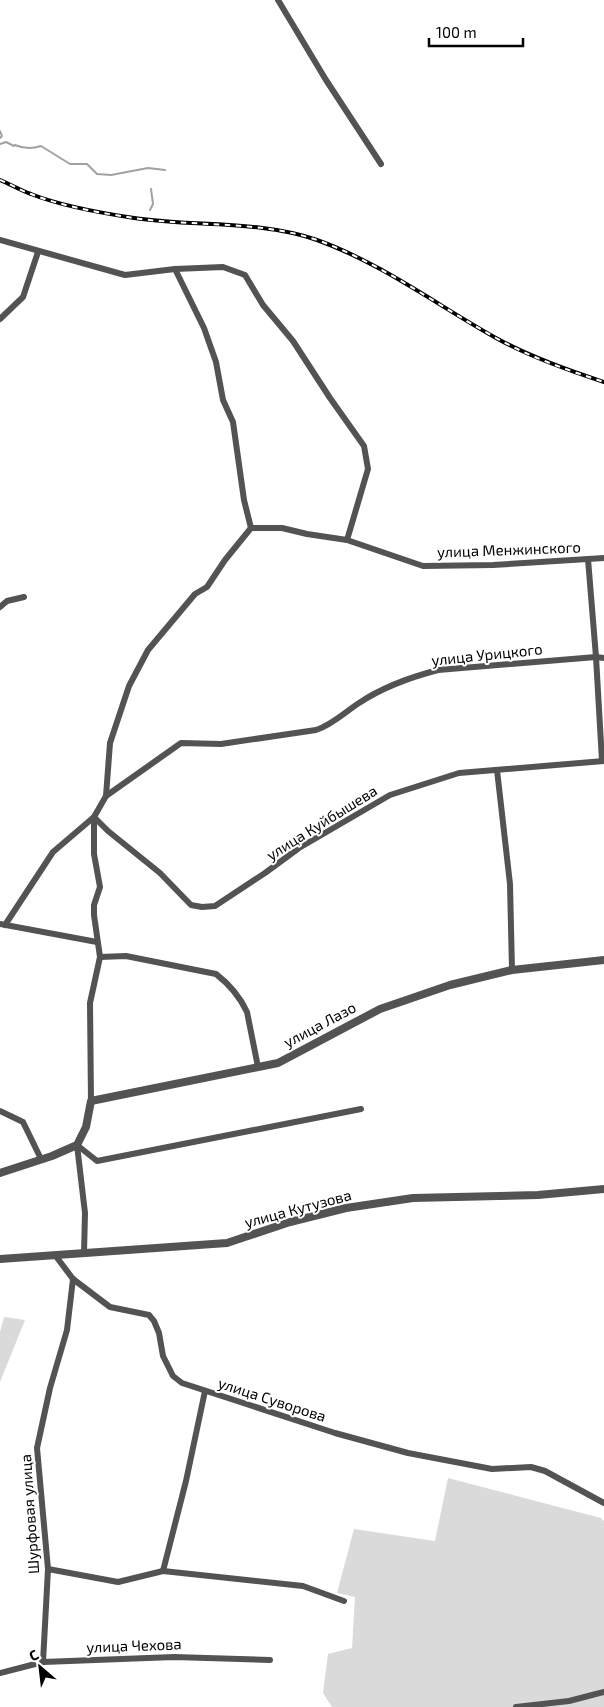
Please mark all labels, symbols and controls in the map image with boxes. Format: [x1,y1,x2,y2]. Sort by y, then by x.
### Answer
scale bar [429,15,523,47]
text: 100 m [436,23,477,41]
street label: улица Менжинского [437,537,581,562]
street label: улица Урицкого [430,639,543,670]
street label: улица Куйбышева [263,781,381,864]
street label: улица Лазо [280,998,359,1052]
street label: улица Кутузова [242,1185,353,1232]
street label: улица Суворова [216,1373,329,1426]
street label: Шурфовая улица [16,1454,43,1575]
street label: улица Чехова [86,1634,182,1657]
north arrow [15,1642,65,1692]
text: С [26,1646,41,1665]

